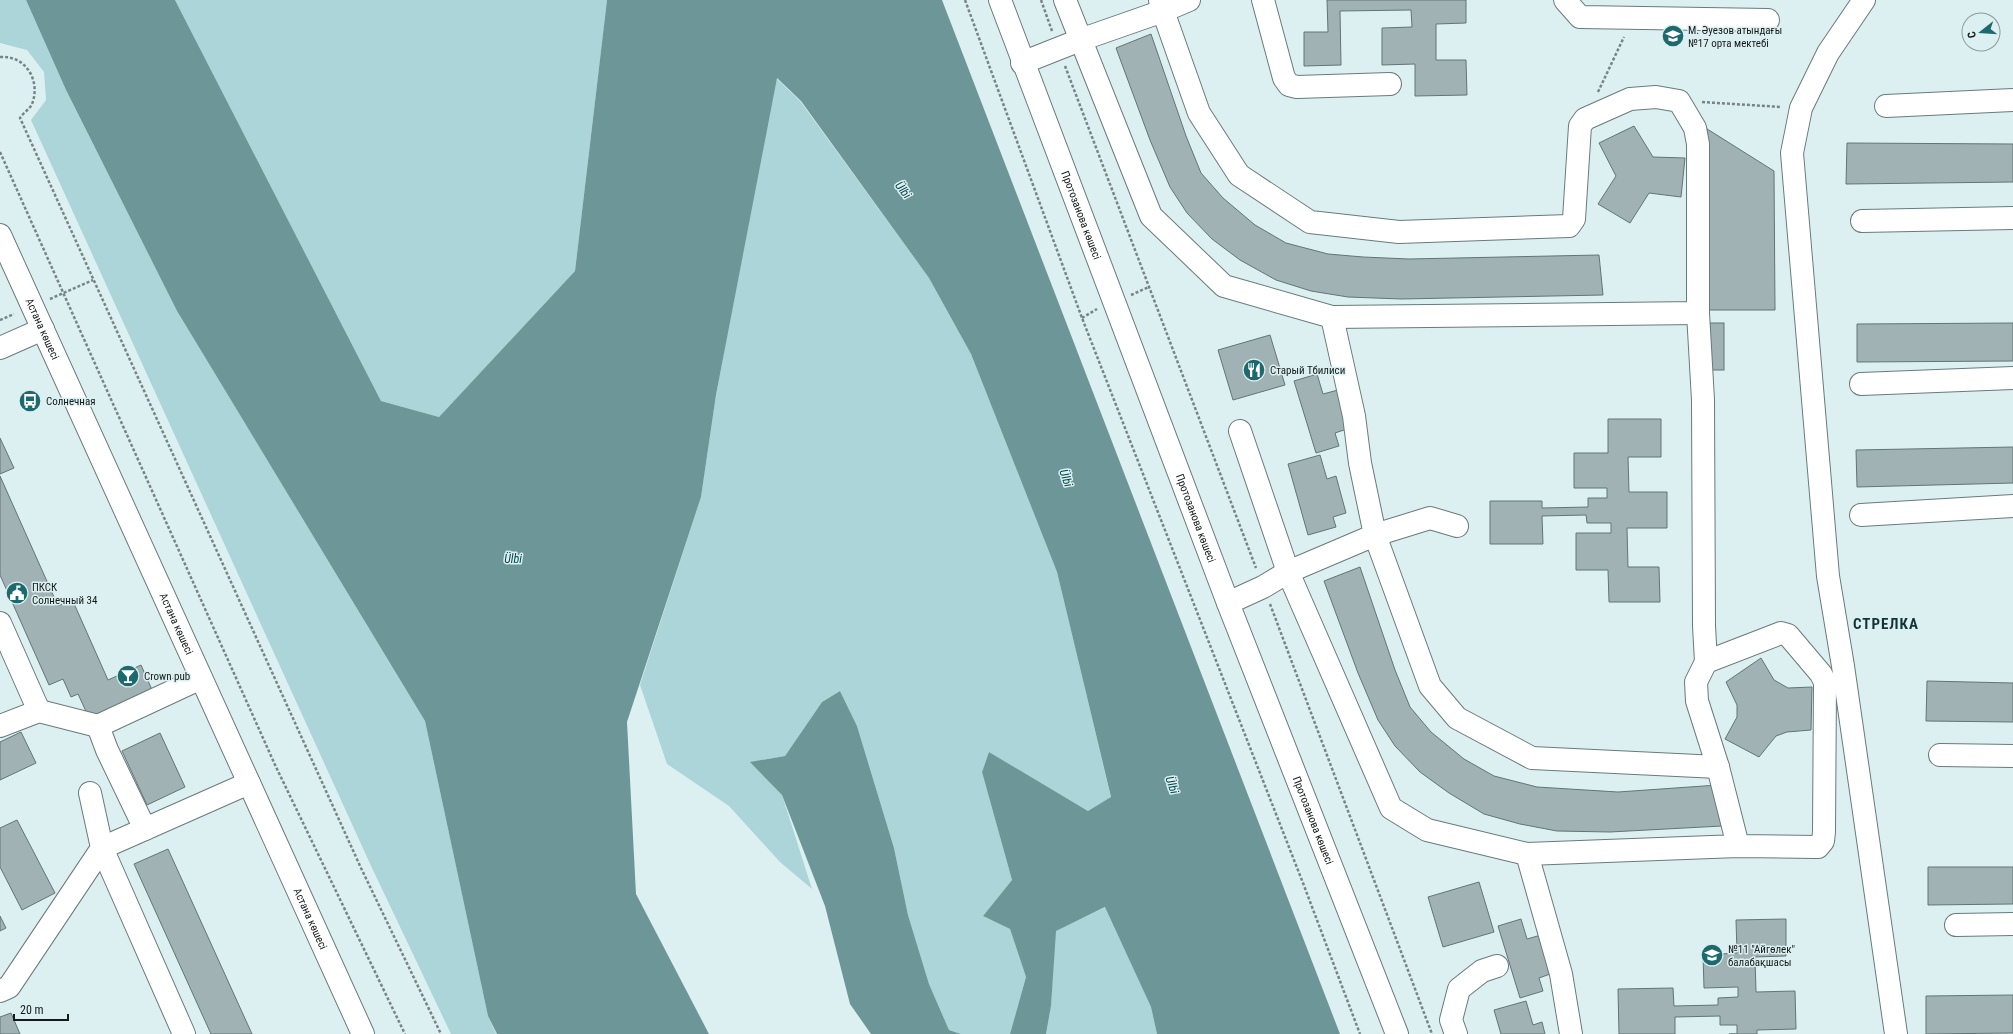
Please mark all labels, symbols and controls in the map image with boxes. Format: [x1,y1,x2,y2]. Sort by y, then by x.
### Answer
north arrow [1961,12,2001,52]
school or university icon: М. Әуезов атындағы №17 орта мектебі [1660,23,1686,49]
place label: М. Әуезов атындағы №17 орта мектебі [1688,24,1782,50]
text: С [1965,30,1979,40]
street label: Протозанова көшесі [1058,169,1104,261]
water label: Ülbi [892,178,915,202]
street label: Астана көшесі [23,296,62,362]
restaurant icon: Старый Тбилиси [1241,357,1267,383]
place label: Старый Тбилиси [1270,364,1345,377]
bus stop icon: Солнечная [17,388,43,414]
place label: Солнечная [46,395,96,408]
water label: Ülbi [1057,467,1077,489]
street label: Протозанова көшесі [1173,472,1218,564]
water label: Ülbi [504,551,522,566]
public building icon: ПКСК Солнечный 34 [4,580,30,606]
place label: ПКСК Солнечный 34 [32,581,98,607]
street label: Астана көшесі [157,591,196,657]
district label: СТРЕЛКА [1853,615,1919,633]
bar icon: Crown pub [115,663,141,689]
place label: Crown pub [144,670,190,683]
water label: Ülbi [1163,774,1183,796]
street label: Протозанова көшесі [1290,774,1336,866]
street label: Астана көшесі [291,886,330,952]
school or university icon: №11 "Айгөлек" балабақшасы [1699,942,1725,968]
place label: №11 "Айгөлек" балабақшасы [1728,943,1795,969]
scale bar [14,996,68,1022]
text: 20 m [20,1003,44,1017]

